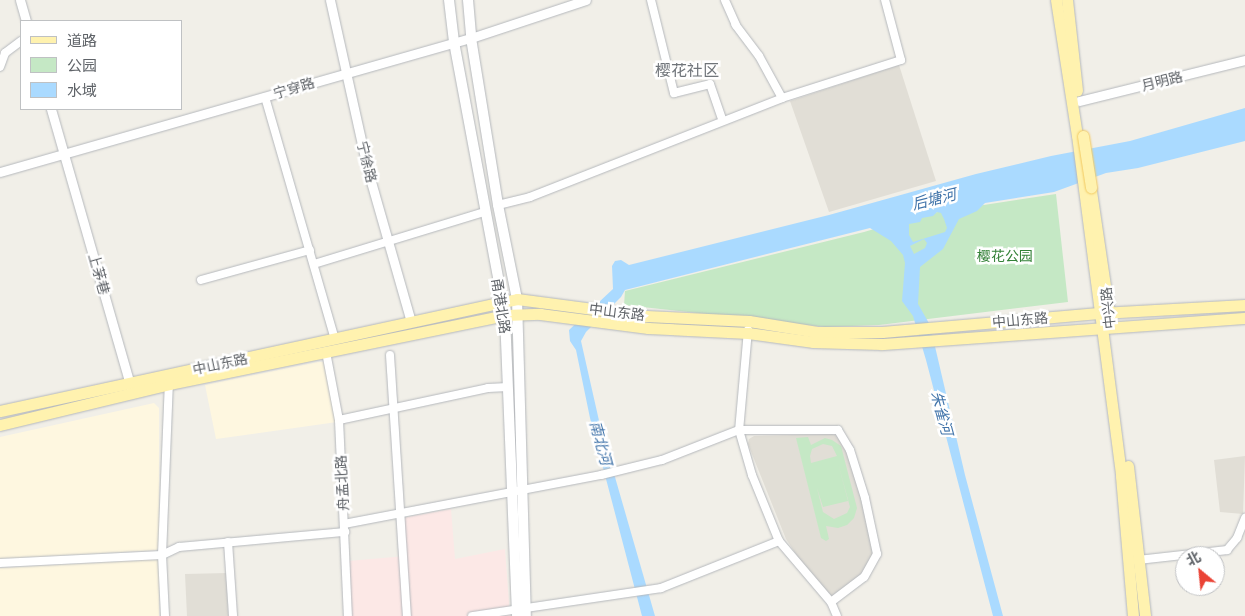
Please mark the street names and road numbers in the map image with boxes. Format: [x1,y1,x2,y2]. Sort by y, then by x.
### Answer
street label: 月明路 [1140,68,1184,94]
street label: 宁穿路 [271,74,317,102]
street label: 宁徐路 [354,140,380,184]
street label: 上茅巷 [85,251,113,297]
street label: 甬港北路 [488,277,514,335]
street label: 中兴路 [1097,286,1119,330]
street label: 中山东路 [588,300,646,324]
street label: 中山东路 [991,309,1049,331]
street label: 中山东路 [191,350,249,378]
street label: 舟孟北路 [332,455,352,511]

